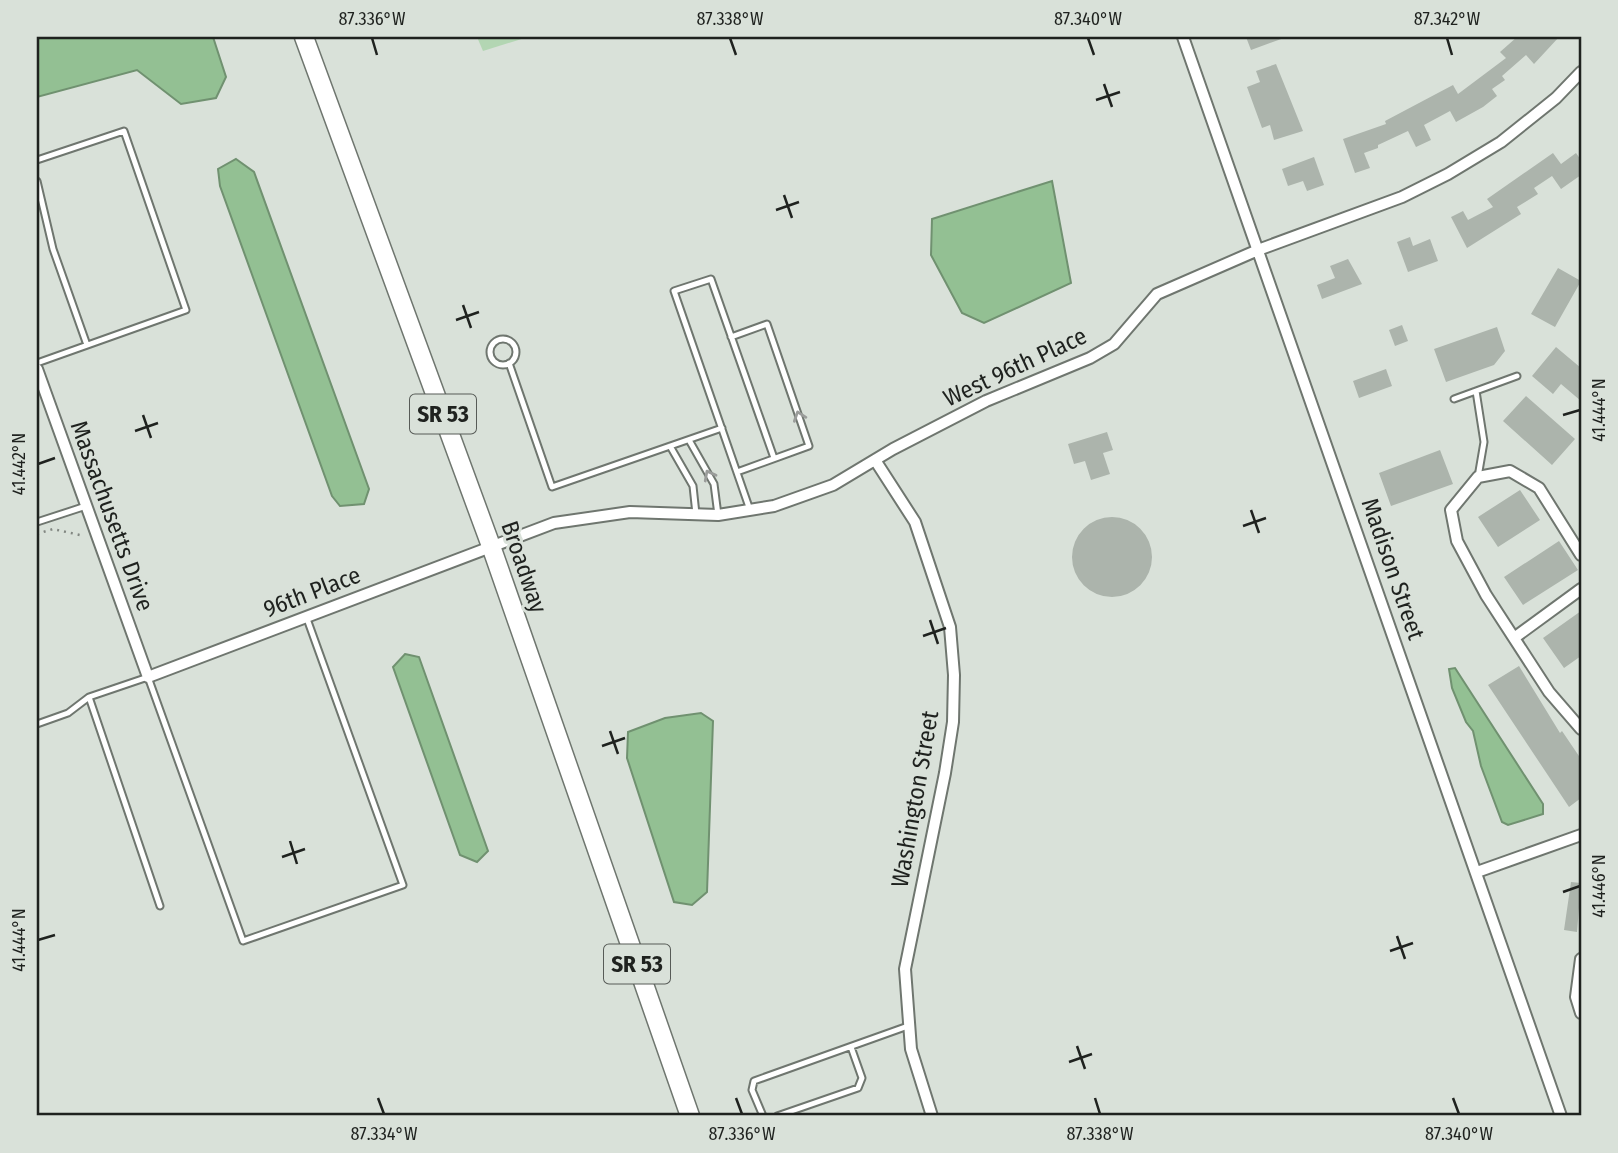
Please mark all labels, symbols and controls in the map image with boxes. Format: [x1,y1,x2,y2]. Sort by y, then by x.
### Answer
text: 87.336°W [339,8,406,30]
text: 87.338°W [696,8,764,30]
text: 87.340°W [1054,8,1123,30]
text: 87.342°W [1414,8,1481,30]
street label: West 96th Place [939,322,1091,412]
text: 41.444°N [1588,378,1610,442]
road number: SR 53 [410,394,476,434]
one-way arrow [793,410,807,422]
street label: Massachusetts Drive [65,417,159,615]
text: 41.442°N [8,433,30,495]
one-way arrow [703,470,717,483]
street label: Madison Street [1356,495,1430,644]
street label: Broadway [495,517,553,617]
street label: 96th Place [260,561,364,623]
street label: Washington Street [886,708,944,890]
text: 41.446°N [1588,854,1610,918]
text: 41.444°N [8,908,30,972]
road number: SR 53 [604,945,670,984]
text: 87.334°W [351,1123,418,1145]
text: 87.336°W [709,1123,776,1145]
text: 87.338°W [1066,1123,1134,1145]
text: 87.340°W [1425,1123,1494,1145]

